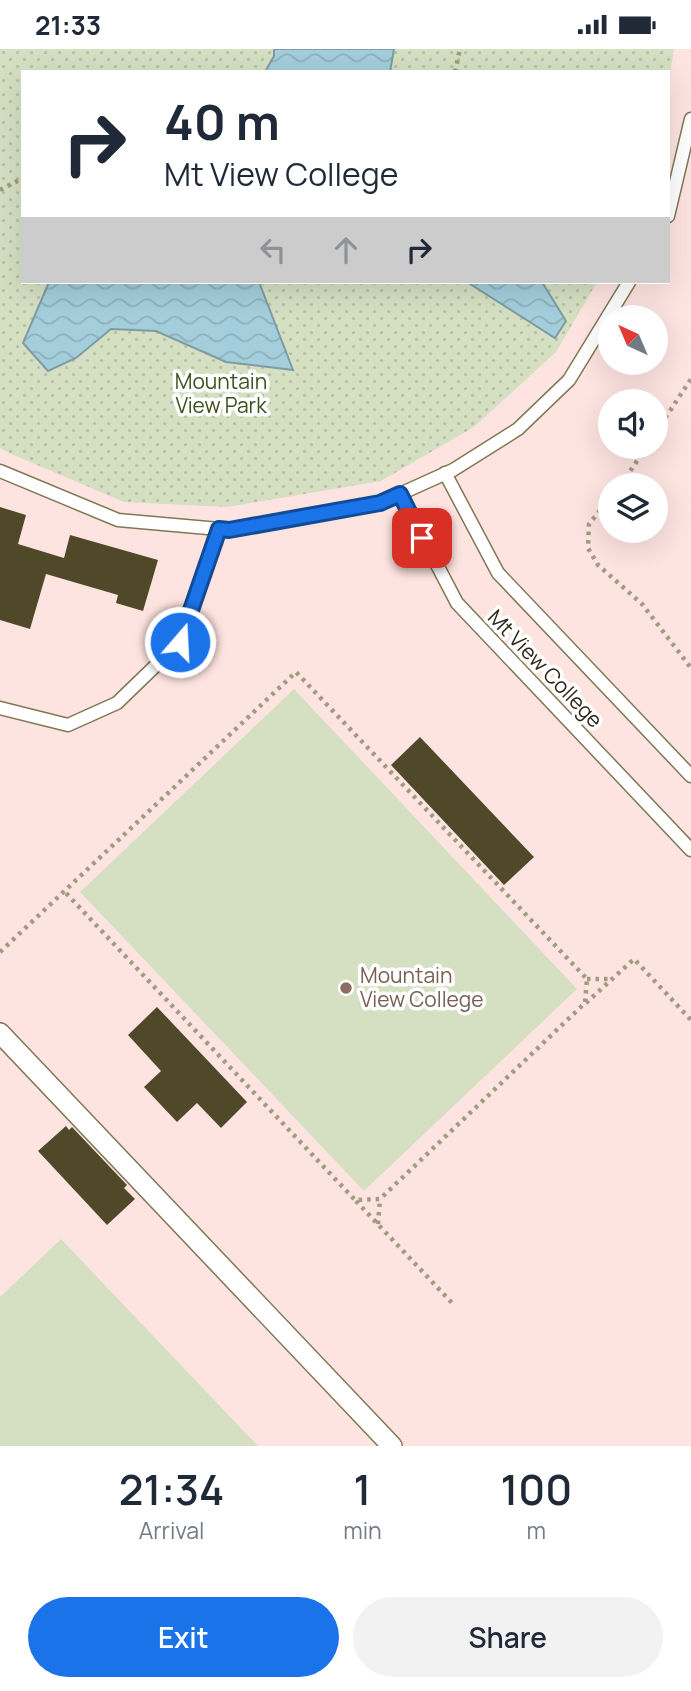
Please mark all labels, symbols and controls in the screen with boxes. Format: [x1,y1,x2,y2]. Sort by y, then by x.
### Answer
text: 21:33 [35,7,101,43]
text: 40 m [164,88,280,155]
icon: right [49,98,140,189]
text: Mt View College [164,152,398,196]
icon: left [254,231,292,269]
icon: ahead [327,231,365,269]
icon: right [400,231,438,269]
north arrow [598,305,668,375]
map controls [598,305,668,543]
park label: Mountain View Park [175,367,267,419]
button: sound [598,389,668,459]
button: layers [598,473,668,543]
pin [392,508,452,568]
icon: arrive [403,519,441,557]
street label: Mt View College [482,603,609,733]
position arrow [143,605,217,679]
place label: Mountain View College [360,961,484,1013]
marker: Mountain View College [338,980,354,996]
text: 21:34 [119,1460,224,1518]
text: 1 [354,1460,371,1518]
text: 100 [501,1460,572,1518]
text: Arrival [139,1514,204,1546]
text: min [343,1514,382,1546]
text: m [527,1514,546,1546]
button: Exit [28,1597,339,1677]
button: Share [353,1597,663,1677]

